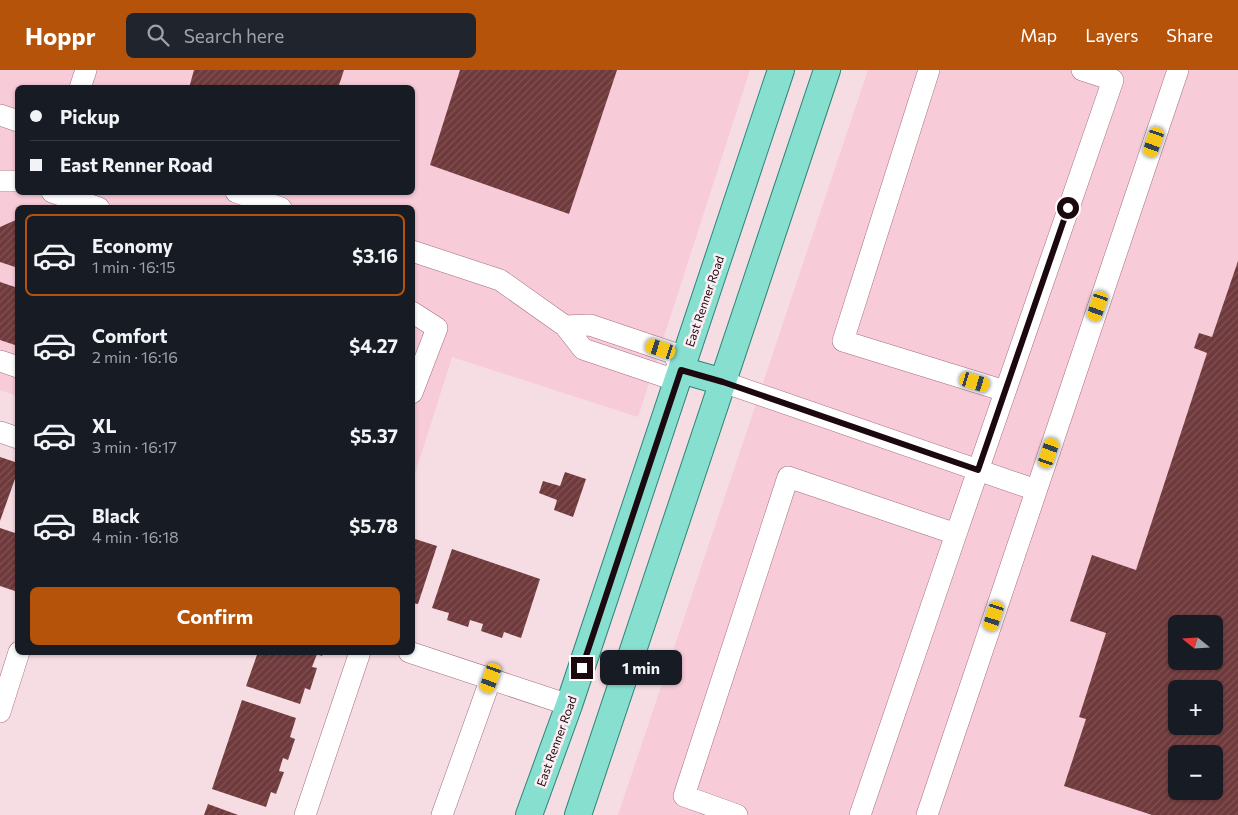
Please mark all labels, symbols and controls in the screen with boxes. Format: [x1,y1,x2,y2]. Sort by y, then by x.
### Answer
search box [126,13,476,58]
text: Hoppr [25,21,96,50]
icon: search [144,21,172,49]
text: Search here [184,24,284,47]
text: Map [1020,24,1057,46]
text: Layers [1085,24,1138,46]
text: Share [1166,24,1213,46]
text: Pickup [60,105,120,128]
car [1142,125,1165,159]
text: East Renner Road [60,153,213,176]
route start [1057,197,1079,219]
icon: car [32,233,77,278]
text: Economy [92,234,173,257]
text: $3.16 [352,244,398,267]
street label: East Renner Road [682,254,726,348]
text: 1 min · 16:15 [92,257,175,276]
car [1086,289,1109,323]
icon: car [32,323,77,368]
text: Comfort [92,324,168,347]
text: $4.27 [349,334,398,357]
car [644,337,677,361]
text: 2 min · 16:16 [92,347,178,366]
car [958,370,991,394]
icon: car [32,413,77,458]
text: XL [92,414,117,437]
text: $5.37 [350,424,398,447]
car [1037,436,1060,470]
text: 3 min · 16:17 [92,437,177,456]
icon: car [32,503,77,548]
text: Black [92,504,140,527]
text: $5.78 [349,514,398,537]
text: 4 min · 16:18 [92,527,179,546]
button: Confirm [30,587,400,645]
car [982,599,1005,633]
north arrow [1168,615,1222,670]
map controls [1168,615,1223,800]
callout: 1 min [600,650,682,686]
route end [571,657,593,679]
text: 1 min [622,658,660,677]
car [478,661,503,695]
button: + [1168,680,1223,735]
street label: East Renner Road [533,694,579,788]
button: − [1168,745,1223,800]

